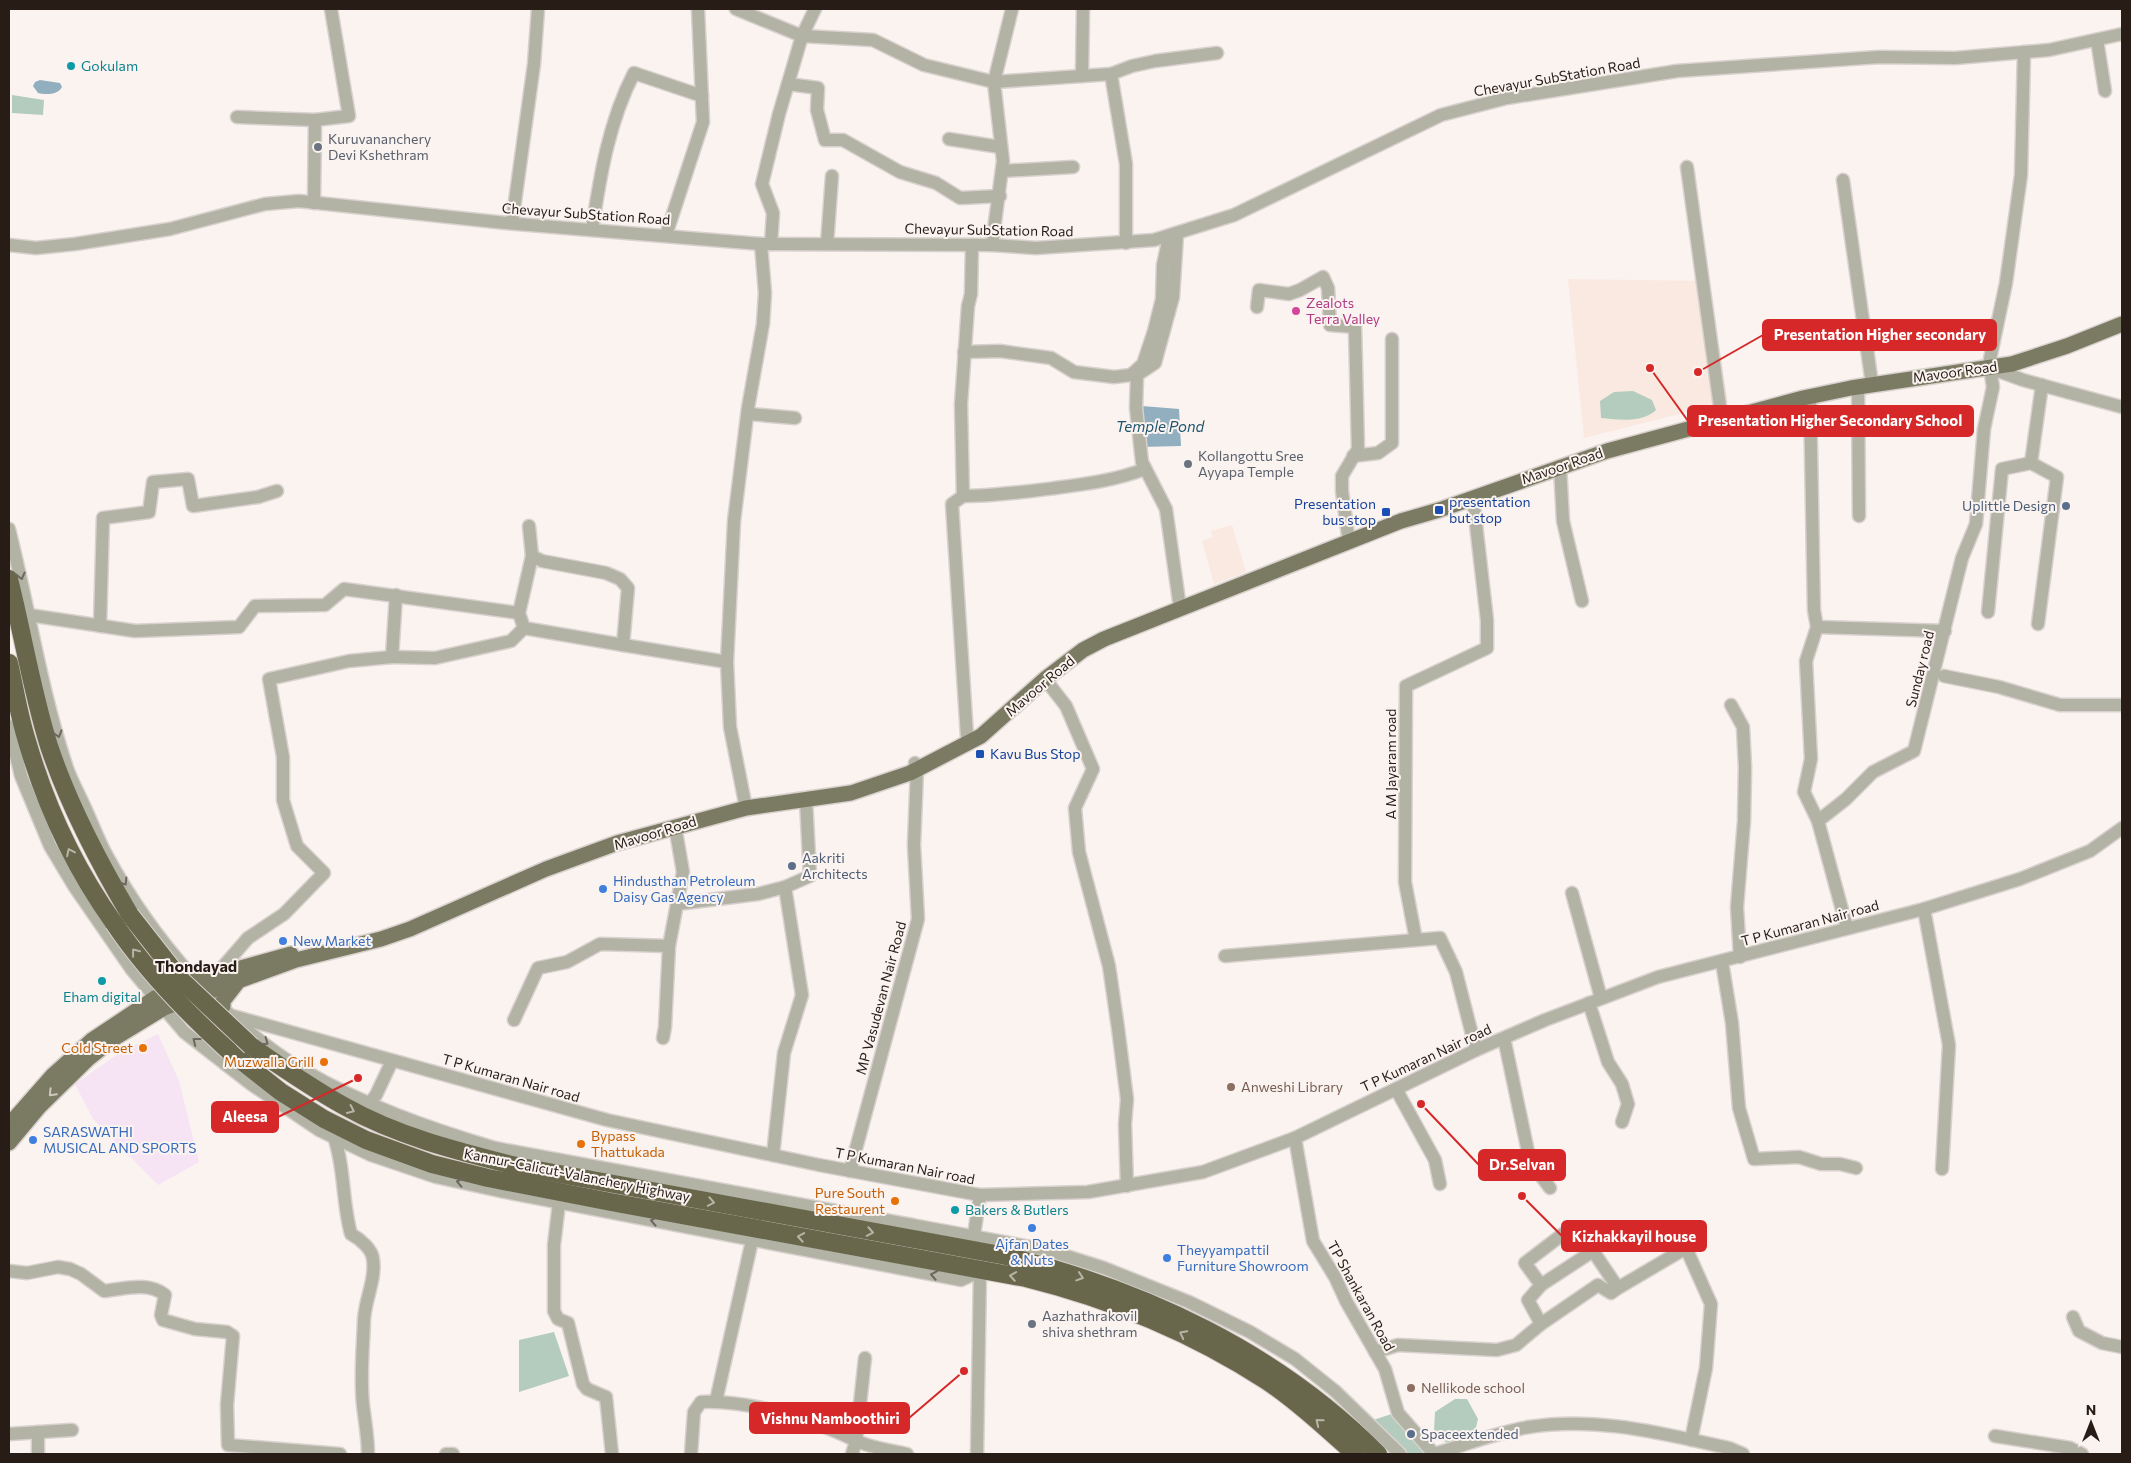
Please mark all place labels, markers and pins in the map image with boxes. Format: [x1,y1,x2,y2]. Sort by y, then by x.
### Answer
place label: Gokulam [81,57,138,74]
marker: Gokulam [65,60,77,72]
place label: Kuruvananchery Devi Kshethram [328,130,431,163]
marker: Kuruvananchery Devi Kshethram [312,141,324,153]
place label: Zealots Terra Valley [1306,294,1380,327]
marker: Zealots Terra Valley [1290,305,1302,317]
callout: Presentation Higher secondary [1763,320,1996,350]
callout: Presentation Higher Secondary School [1688,406,1973,436]
place label: Kollangottu Sree Ayyapa Temple [1198,447,1304,480]
marker: Kollangottu Sree Ayyapa Temple [1182,458,1194,470]
place label: presentation but stop [1449,493,1531,526]
place label: Presentation bus stop [1294,495,1376,528]
place label: Uplittle Design [1962,497,2056,514]
marker: Uplittle Design [2060,500,2072,512]
marker: presentation but stop [1433,504,1445,516]
marker: Presentation bus stop [1380,506,1392,518]
place label: Kavu Bus Stop [990,745,1081,762]
marker: Kavu Bus Stop [974,748,986,760]
place label: Aakriti Architects [802,849,868,882]
marker: Aakriti Architects [786,860,798,872]
place label: Hindusthan Petroleum Daisy Gas Agency [613,872,755,905]
marker: Hindusthan Petroleum Daisy Gas Agency [597,883,609,895]
place label: New Market [293,932,371,949]
marker: New Market [277,935,289,947]
marker: Eham digital [96,975,108,987]
place label: Eham digital [63,988,141,1005]
place label: Cold Street [61,1039,133,1056]
marker: Cold Street [137,1042,149,1054]
place label: Muzwalla Grill [224,1053,314,1070]
marker: Muzwalla Grill [318,1056,330,1068]
place label: Anweshi Library [1241,1078,1343,1095]
marker: Anweshi Library [1225,1081,1237,1093]
callout: Aleesa [212,1102,278,1132]
place label: SARASWATHI MUSICAL AND SPORTS [43,1123,196,1156]
place label: Bypass Thattukada [591,1127,665,1160]
marker: SARASWATHI MUSICAL AND SPORTS [27,1134,39,1146]
marker: Bypass Thattukada [575,1138,587,1150]
callout: Dr.Selvan [1479,1150,1565,1180]
place label: Pure South Restaurent [815,1184,885,1217]
marker: Pure South Restaurent [889,1195,901,1207]
place label: Bakers & Butlers [965,1201,1069,1218]
marker: Bakers & Butlers [949,1204,961,1216]
callout: Kizhakkayil house [1562,1221,1706,1251]
marker: Ajfan Dates & Nuts [1026,1222,1038,1234]
place label: Ajfan Dates & Nuts [995,1235,1069,1268]
place label: Theyyampattil Furniture Showroom [1177,1241,1309,1274]
marker: Theyyampattil Furniture Showroom [1161,1252,1173,1264]
place label: Aazhathrakovil shiva shethram [1042,1307,1137,1340]
marker: Aazhathrakovil shiva shethram [1026,1318,1038,1330]
place label: Nellikode school [1421,1379,1525,1396]
marker: Nellikode school [1405,1382,1417,1394]
callout: Vishnu Namboothiri [750,1403,909,1433]
place label: Spaceextended [1421,1425,1519,1442]
marker: Spaceextended [1405,1428,1417,1440]

